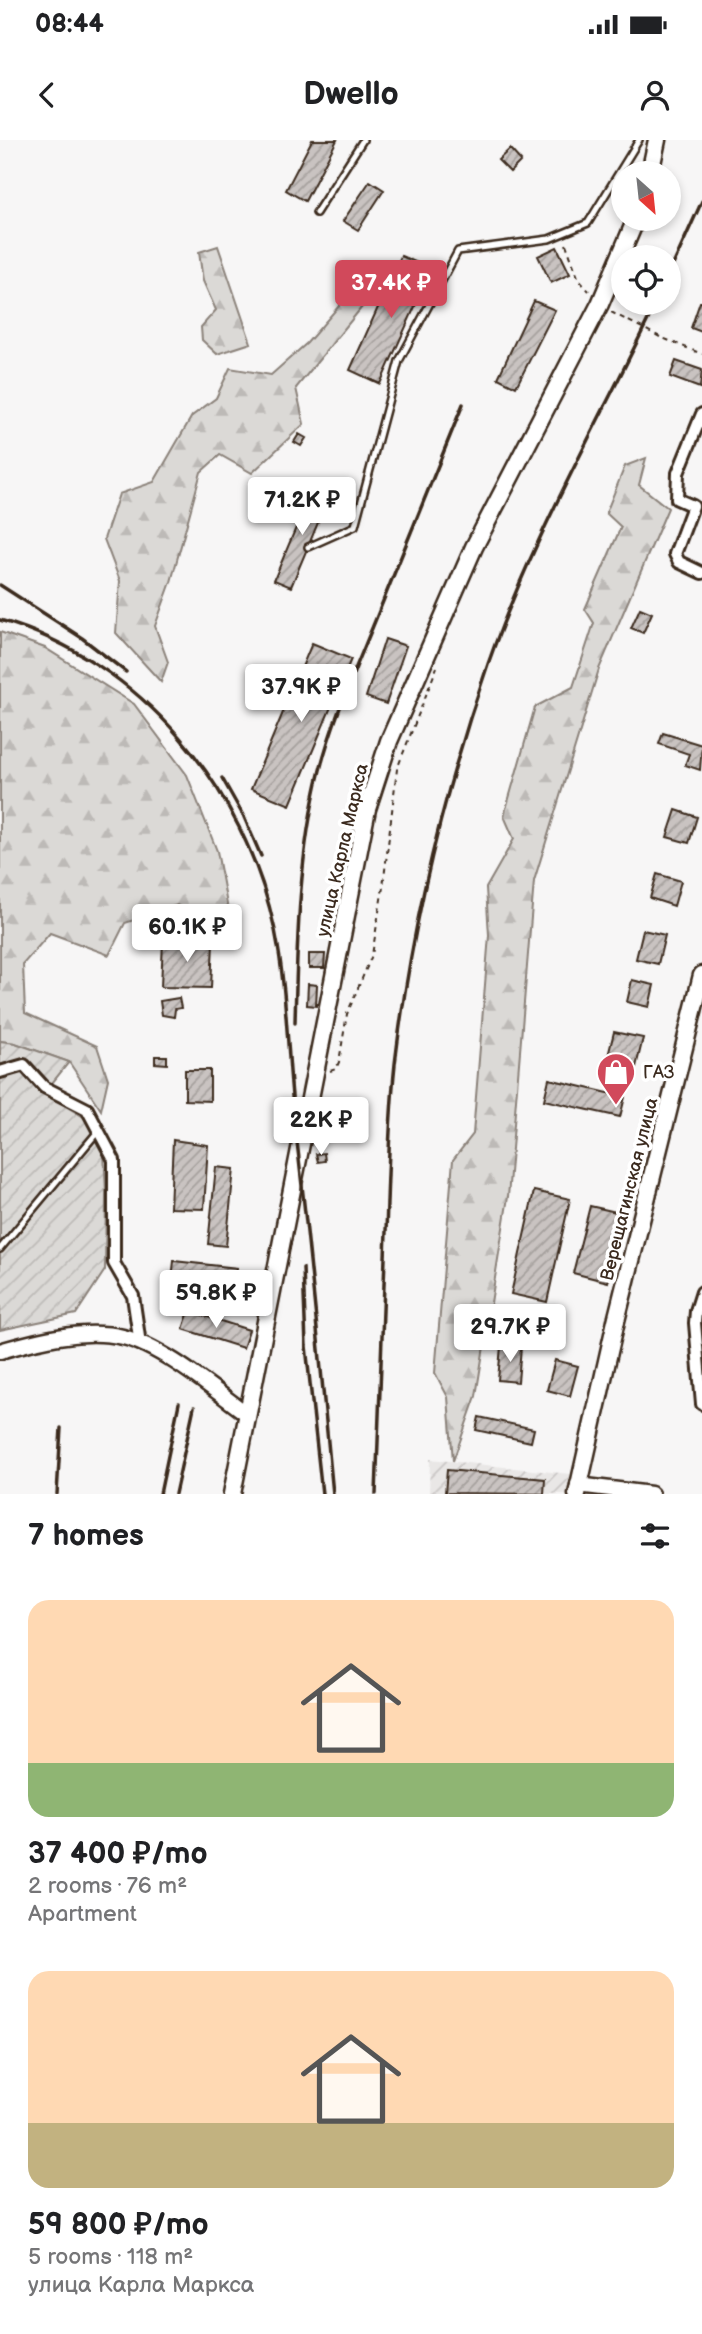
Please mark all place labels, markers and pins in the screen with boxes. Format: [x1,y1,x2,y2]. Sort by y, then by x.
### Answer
pin: 37.4K ₽ [326,260,456,320]
pin: 71.2K ₽ [237,478,367,537]
pin: 37.9K ₽ [236,664,366,724]
pin: 60.1K ₽ [122,904,252,964]
shop icon: ГАЗ [595,1051,637,1106]
place label: ГАЗ [643,1062,675,1083]
pin: 22K ₽ [272,1098,370,1157]
pin: 59.8K ₽ [151,1270,281,1330]
pin: 29.7K ₽ [445,1304,575,1364]

